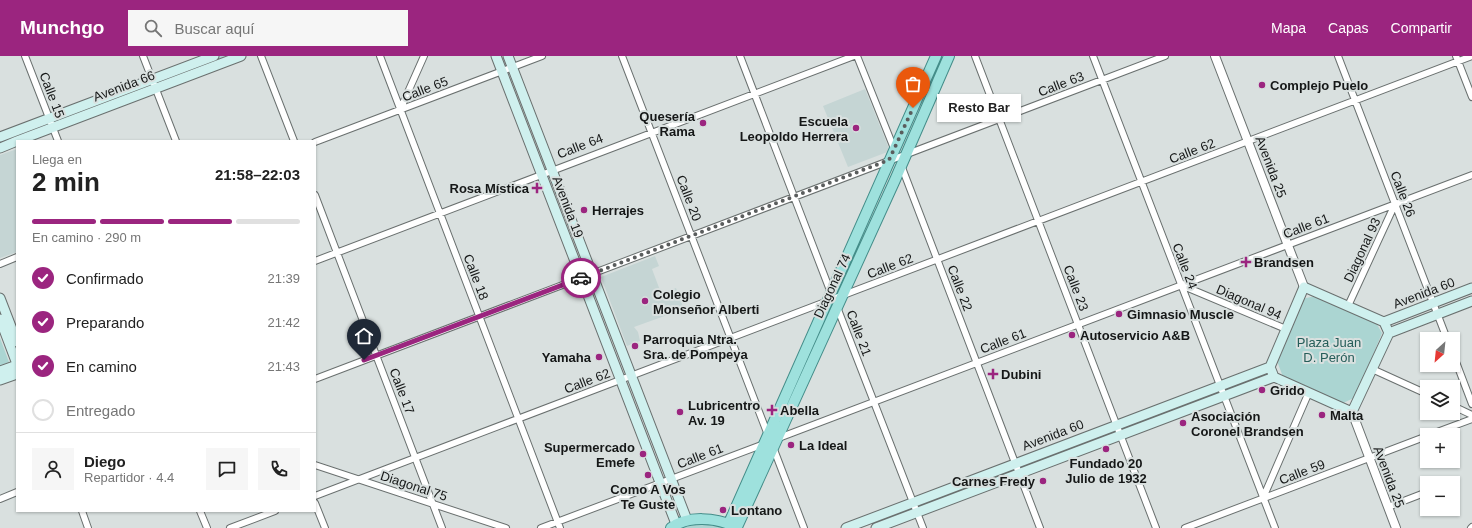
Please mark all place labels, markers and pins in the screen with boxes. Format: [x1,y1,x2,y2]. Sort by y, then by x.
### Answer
pin [896,67,930,108]
place label: Complejo Puelo [1270,78,1368,93]
marker: Complejo Puelo [1257,80,1267,90]
callout: Resto Bar [937,94,1021,122]
place label: Quesería Rama [639,109,696,139]
place label: Escuela Leopoldo Herrera [740,114,849,144]
marker: Quesería Rama [698,118,708,128]
marker: Escuela Leopoldo Herrera [851,123,861,133]
place label: Rosa Mística [450,181,530,196]
marker: Rosa Mística [532,183,542,193]
place label: Herrajes [592,203,644,218]
marker: Herrajes [579,205,589,215]
place label: Brandsen [1254,255,1314,270]
marker: Brandsen [1241,257,1251,267]
place label: Colegio Monseñor Alberti [653,287,759,317]
marker: Colegio Monseñor Alberti [640,296,650,306]
place label: Gimnasio Muscle [1127,307,1234,322]
marker: Gimnasio Muscle [1114,309,1124,319]
pin [347,319,381,360]
place label: Autoservicio A&B [1080,328,1190,343]
marker: Autoservicio A&B [1067,330,1077,340]
place label: Parroquia Ntra. Sra. de Pompeya [643,332,749,362]
marker: Parroquia Ntra. Sra. de Pompeya [630,341,640,351]
place label: Yamaha [542,350,592,365]
marker: Yamaha [594,352,604,362]
place label: Dubini [1001,367,1041,382]
marker: Dubini [988,369,998,379]
place label: Grido [1270,383,1305,398]
marker: Grido [1257,385,1267,395]
place label: Lubricentro Av. 19 [688,398,760,428]
place label: Abella [780,403,820,418]
marker: Abella [767,405,777,415]
marker: Lubricentro Av. 19 [675,407,685,417]
place label: Malta [1330,408,1364,423]
place label: Asociación Coronel Brandsen [1191,409,1304,439]
marker: Malta [1317,410,1327,420]
marker: Asociación Coronel Brandsen [1178,418,1188,428]
place label: La Ideal [799,438,847,453]
place label: Supermercado Emefe [544,440,635,470]
marker: La Ideal [786,440,796,450]
marker: Fundado 20 Julio de 1932 [1101,444,1111,454]
marker: Supermercado Emefe [638,449,648,459]
place label: Fundado 20 Julio de 1932 [1065,456,1147,486]
marker: Como A Vos Te Guste [643,470,653,480]
place label: Carnes Fredy [952,474,1036,489]
marker: Carnes Fredy [1038,476,1048,486]
place label: Como A Vos Te Guste [610,482,686,512]
place label: Lontano [731,503,782,518]
marker: Lontano [718,505,728,515]

